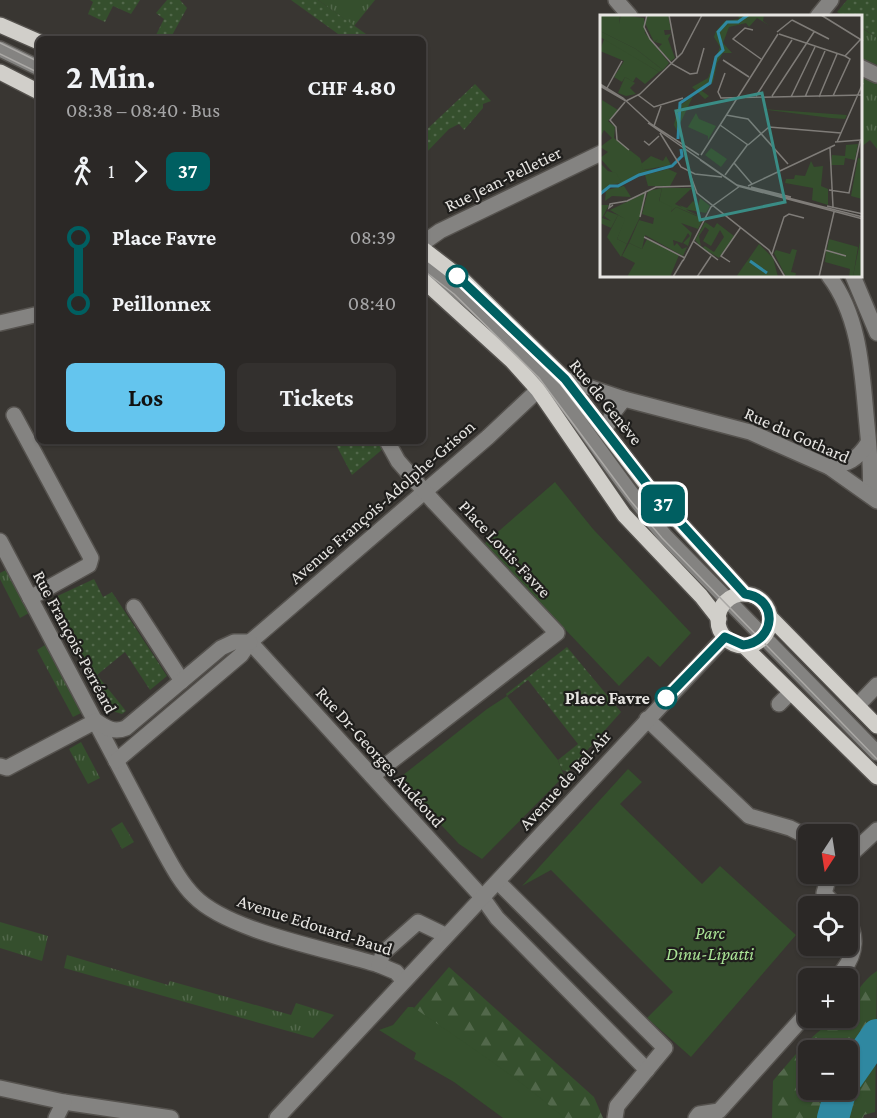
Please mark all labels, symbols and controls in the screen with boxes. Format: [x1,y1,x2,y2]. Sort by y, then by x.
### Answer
inset map [600,15,862,278]
text: 2 Min. [66,58,156,95]
text: CHF 4.80 [308,75,396,100]
text: 08:38 – 08:40 · Bus [66,99,220,121]
street label: Rue Jean-Pelletier [441,142,565,216]
icon: walk [66,155,99,188]
icon: forward [124,155,157,188]
text: 37 [178,159,198,183]
text: 1 [108,160,115,182]
text: Place Favre [112,225,216,250]
text: 08:39 [350,226,396,248]
unlabelled marker [446,265,468,287]
text: Peillonnex [112,291,211,316]
text: 08:40 [348,292,396,314]
street label: Rue de Genève [565,355,647,449]
button: Los [66,363,225,432]
button: Tickets [237,363,396,432]
street label: Rue du Gothard [741,403,853,467]
street label: Avenue François-Adolphe-Grison [285,416,479,588]
line badge: 37 [636,484,690,524]
text: 37 [653,492,673,516]
street label: Place Louis-Favre [455,496,555,602]
street label: Rue François-Perréard [29,567,121,717]
street label: Rue Dr-Georges Audéoud [312,683,449,832]
marker: Place Favre [655,687,677,709]
place label: Place Favre [565,688,650,708]
street label: Avenue de Bel-Air [515,726,615,834]
north arrow [798,824,858,884]
map controls [798,824,858,1100]
street label: Avenue Edouard-Baud [235,891,395,960]
button: locate [798,896,858,956]
park label: Parc Dinu-Lipatti [666,923,754,964]
button: + [798,968,858,1028]
button: − [798,1040,858,1100]

